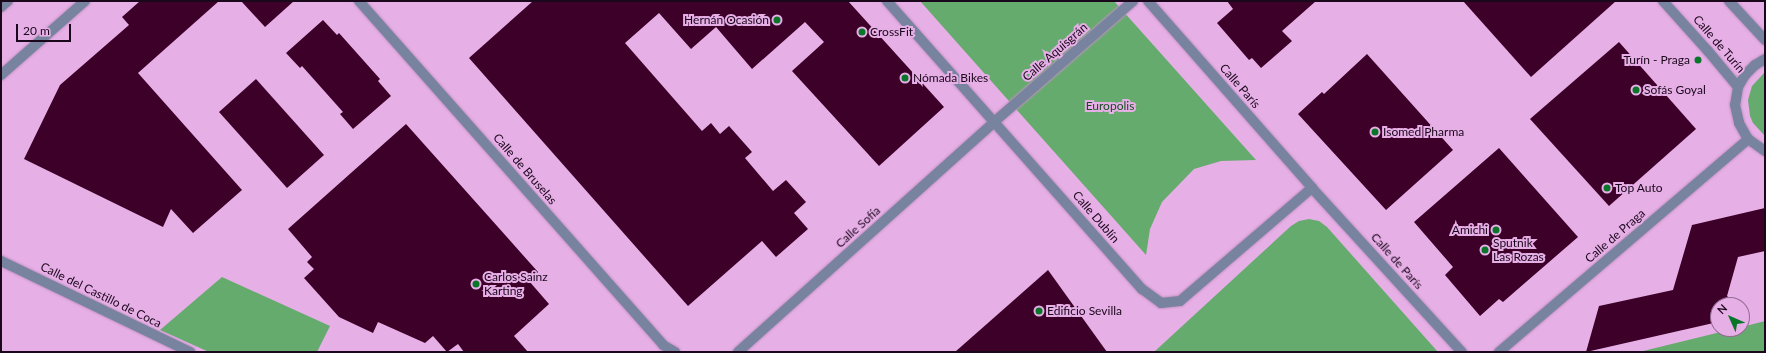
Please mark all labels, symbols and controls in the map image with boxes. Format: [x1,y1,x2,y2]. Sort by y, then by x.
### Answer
street label: Calle de Turín [1690,12,1748,76]
place label: Hernán Ocasión [684,13,769,27]
marker: Hernán Ocasión [772,15,782,25]
scale bar [18,16,73,42]
street label: Calle Aquisgrán [1019,20,1091,84]
text: 20 m [23,23,50,38]
place label: CrossFit [870,25,913,39]
marker: CrossFit [857,27,867,37]
place label: Turín - Praga [1623,53,1690,67]
marker: Turín - Praga [1693,55,1703,65]
street label: Calle París [1217,61,1263,111]
place label: Nómada Bikes [913,71,988,85]
marker: Nómada Bikes [900,73,910,83]
place label: Sofás Goyal [1644,83,1706,97]
marker: Sofás Goyal [1631,85,1641,95]
park label: Europolis [1086,99,1134,113]
place label: Isomed Pharma [1383,125,1464,139]
marker: Isomed Pharma [1370,127,1380,137]
street label: Calle de Bruselas [490,131,560,207]
place label: Top Auto [1615,181,1663,195]
marker: Top Auto [1602,183,1612,193]
street label: Calle Dublín [1070,188,1122,246]
street label: Calle Sofía [833,203,883,251]
street label: Calle de Praga [1582,206,1648,266]
place label: Amichi [1452,223,1488,237]
marker: Amichi [1491,225,1501,235]
street label: Calle de París [1368,230,1426,292]
place label: Sputnik Las Rozas [1493,236,1544,264]
marker: Sputnik Las Rozas [1480,245,1490,255]
street label: Calle del Castillo de Coca [38,259,164,331]
place label: Carlos Sainz Karting [484,270,548,298]
marker: Carlos Sainz Karting [471,279,481,289]
north arrow [1710,297,1750,337]
text: N [1714,301,1729,316]
place label: Edificio Sevilla [1047,304,1122,318]
marker: Edificio Sevilla [1034,306,1044,316]

